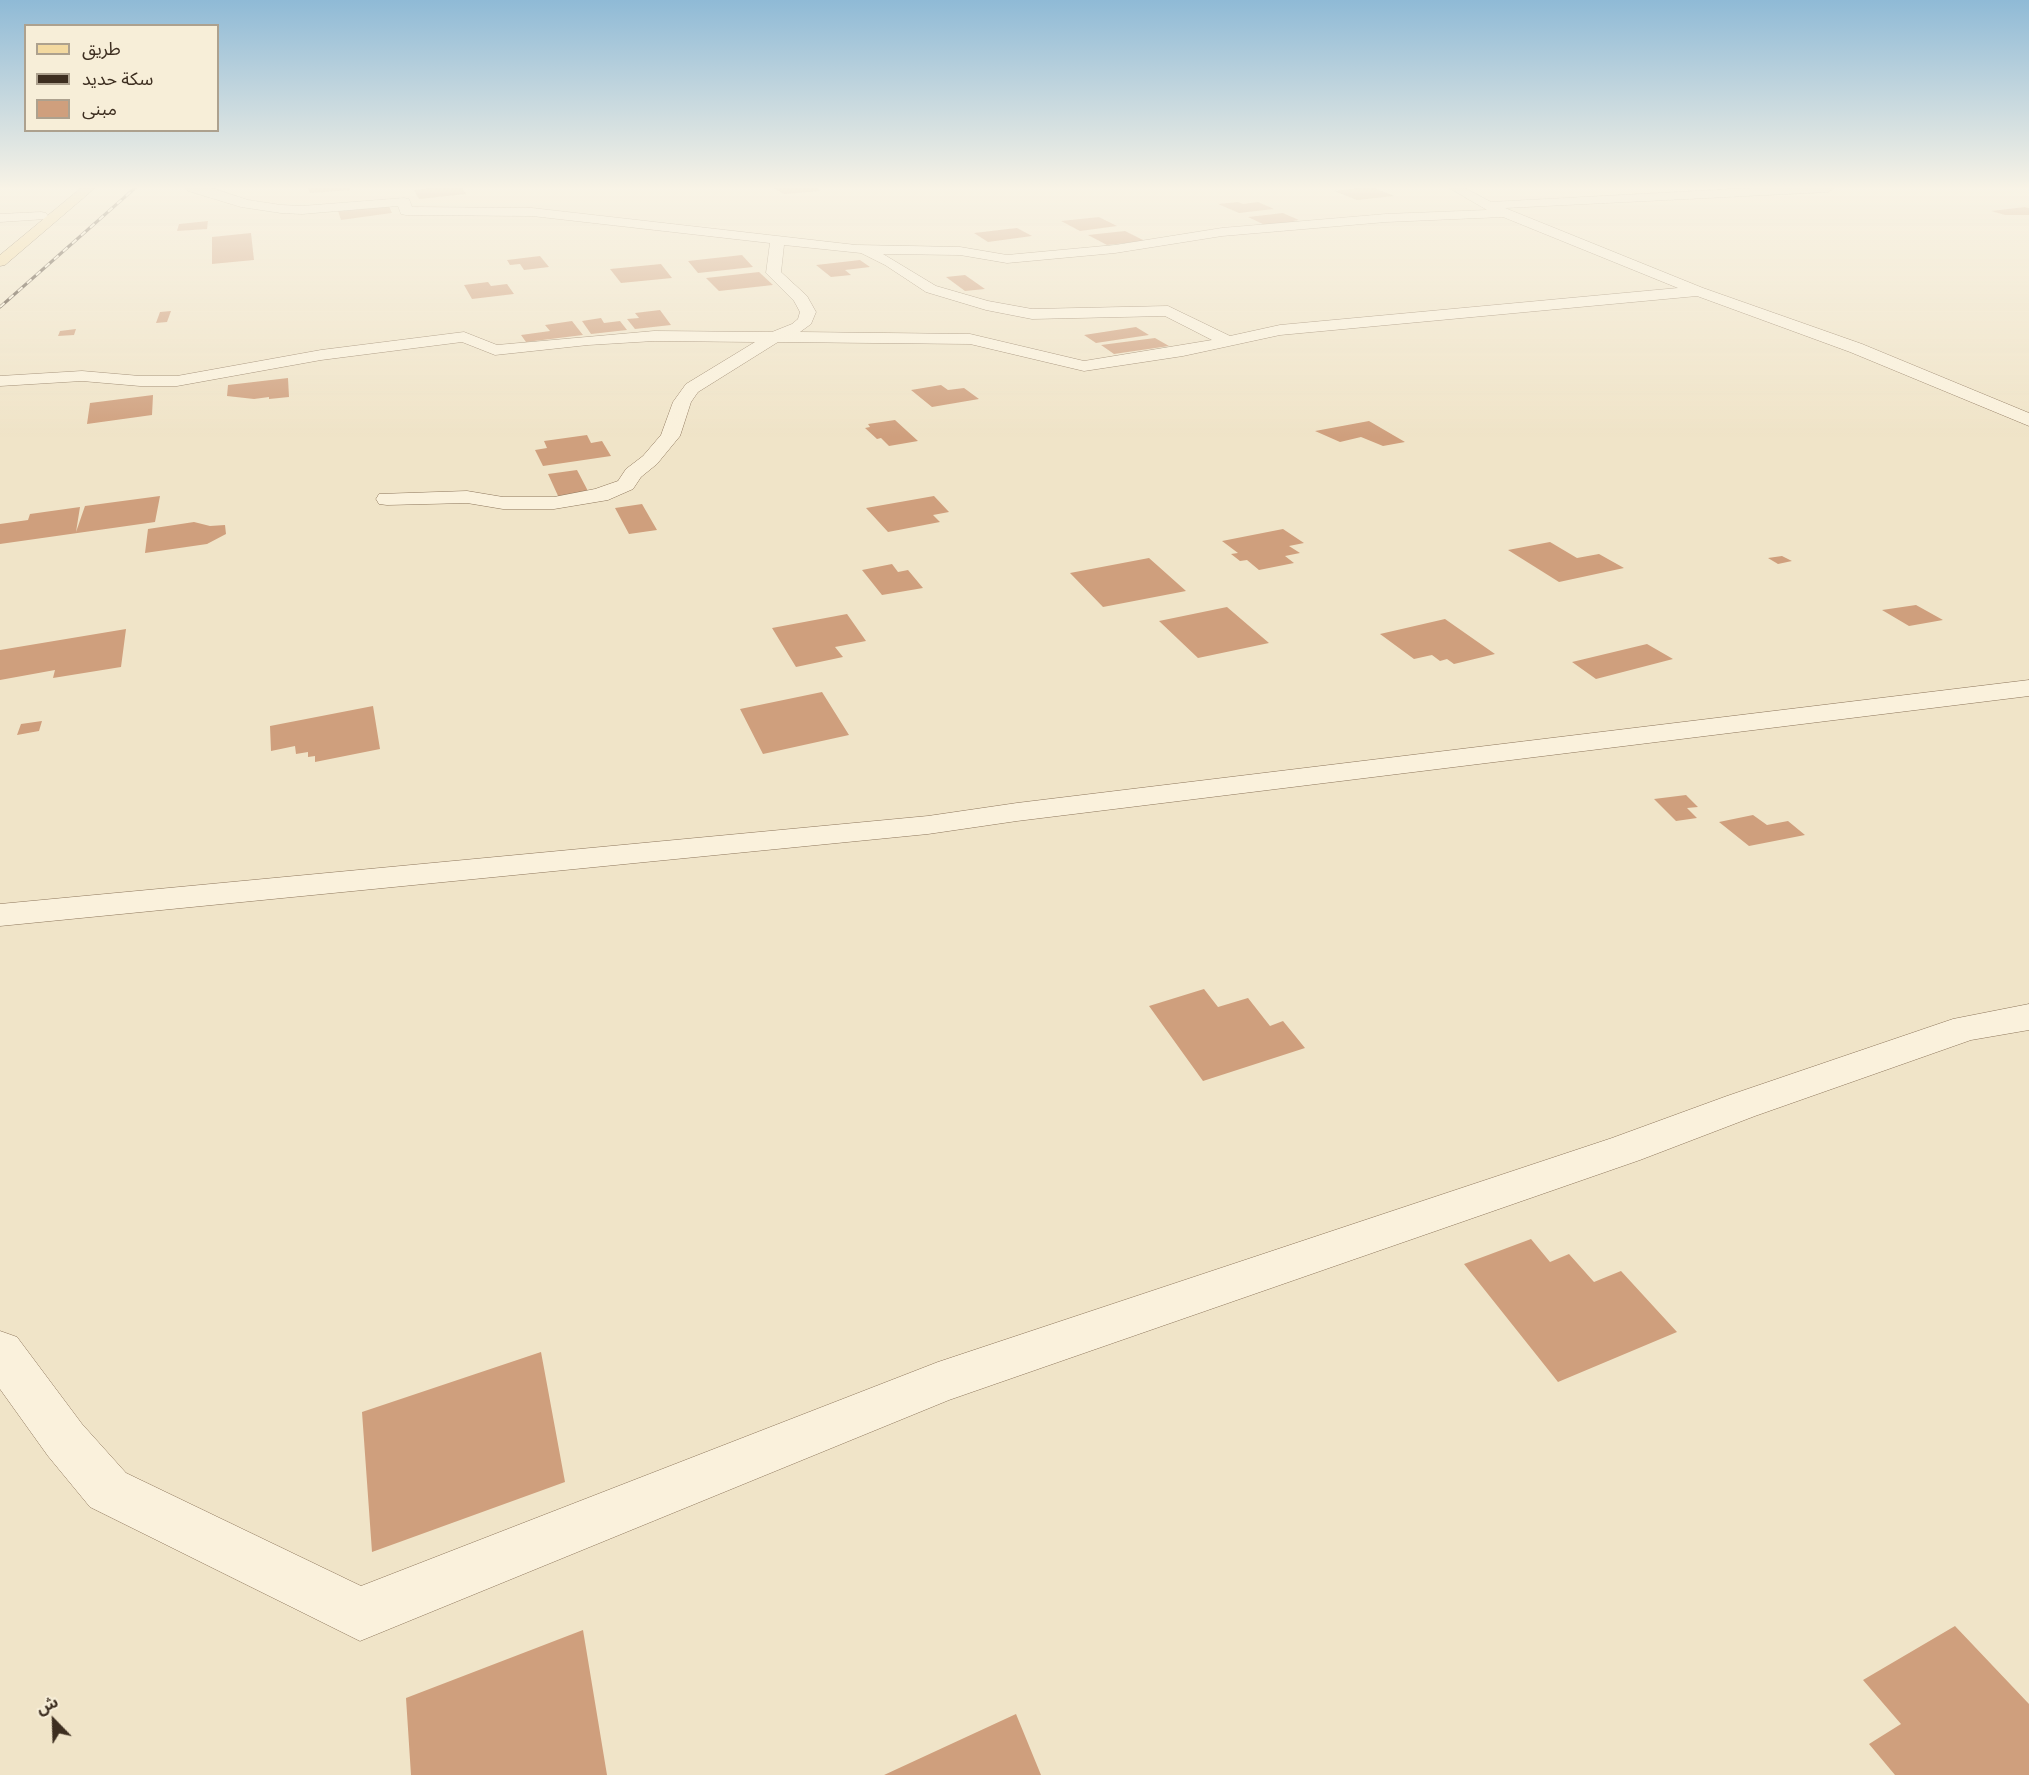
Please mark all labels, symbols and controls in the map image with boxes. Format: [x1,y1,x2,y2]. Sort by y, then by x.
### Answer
legend [24,24,219,132]
text: طريق [82,36,121,61]
text: سكة حديد [82,66,153,91]
text: مبنى [82,96,117,121]
text: ش [33,1690,61,1719]
north arrow [24,1691,84,1751]

